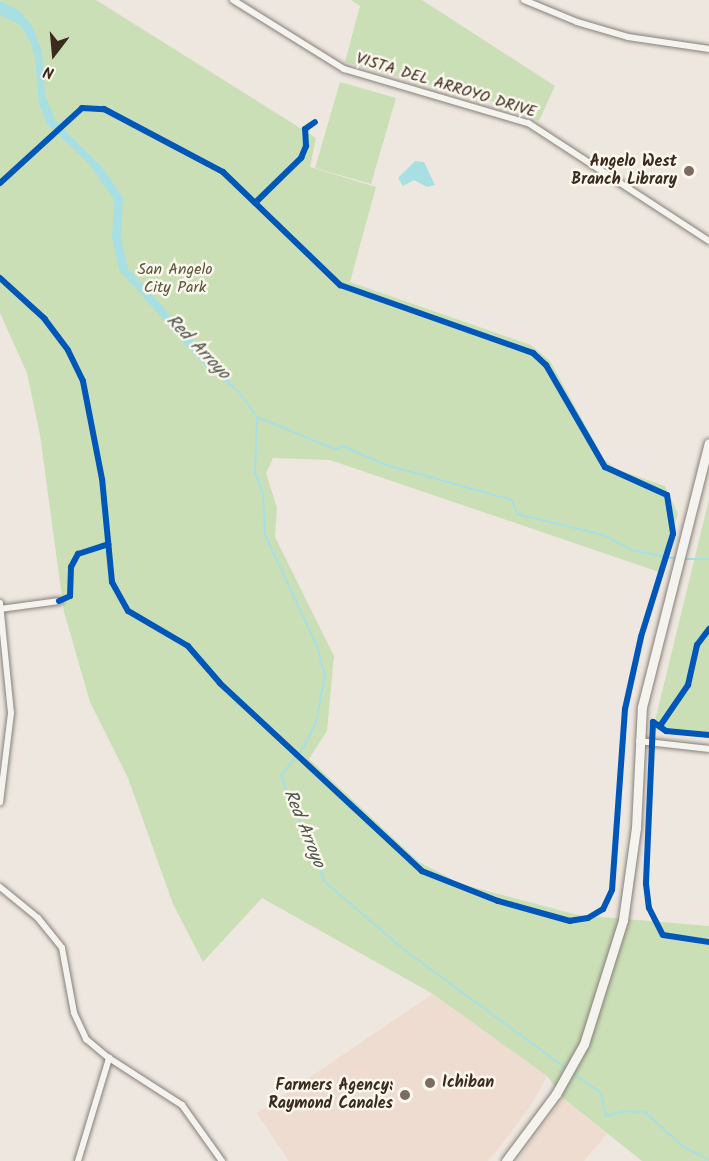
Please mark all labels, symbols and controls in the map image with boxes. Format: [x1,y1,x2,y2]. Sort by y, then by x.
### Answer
north arrow [24,24,84,84]
street label: VISTA DEL ARROYO DRIVE [353,49,539,123]
text: N [41,58,57,85]
place label: Angelo West Branch Library [571,152,677,190]
marker: Angelo West Branch Library [682,164,696,178]
park label: San Angelo City Park [137,260,213,298]
water label: Red Arroyo [161,311,233,385]
water label: Red Arroyo [278,787,328,871]
place label: Ichiban [442,1073,494,1093]
place label: Farmers Agency: Raymond Canales [268,1076,393,1114]
marker: Ichiban [423,1076,437,1090]
marker: Farmers Agency: Raymond Canales [398,1088,412,1102]

